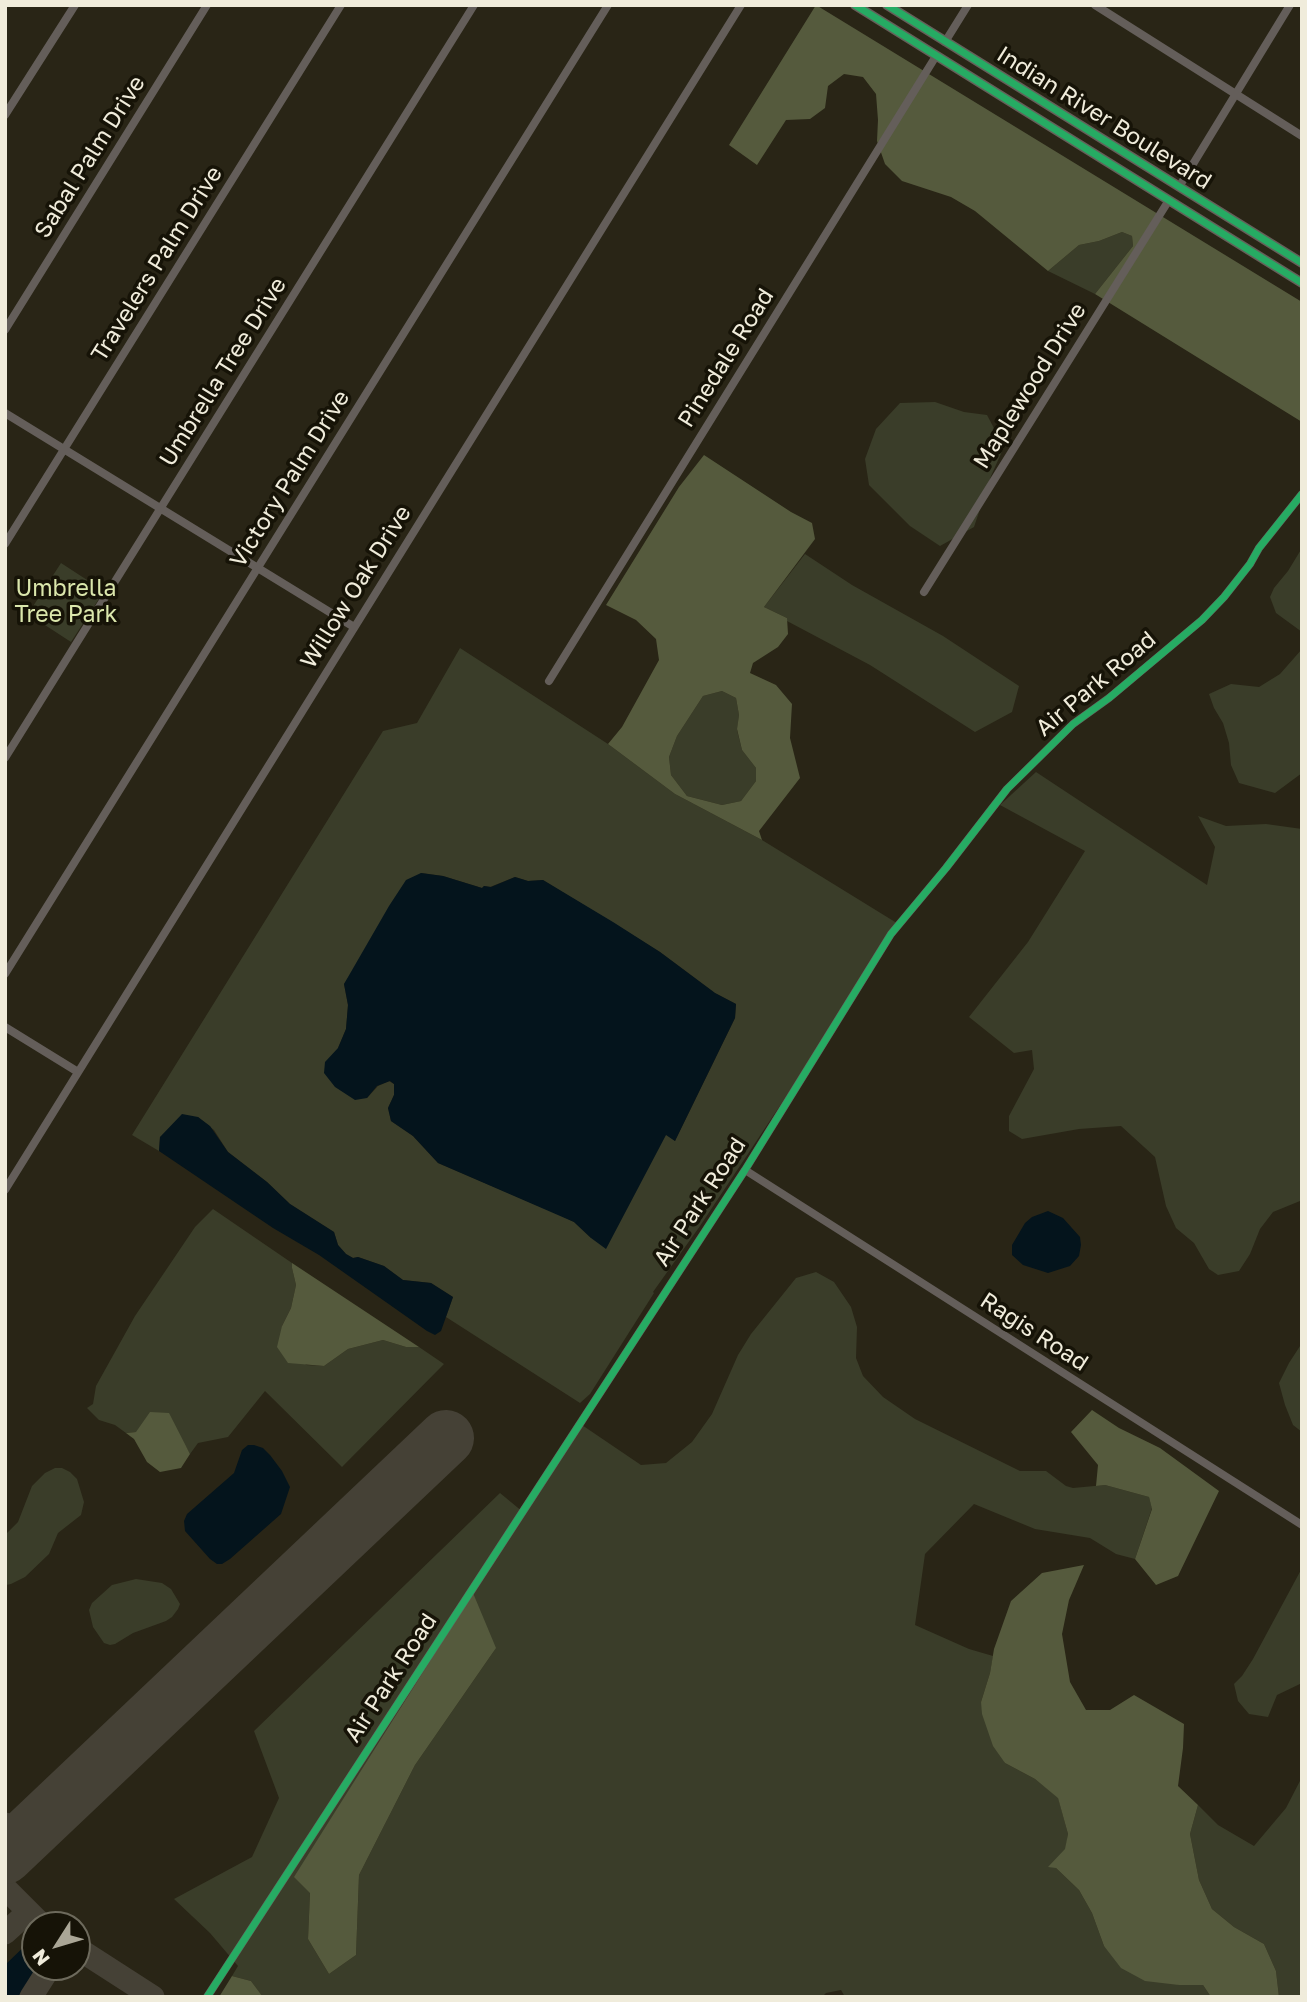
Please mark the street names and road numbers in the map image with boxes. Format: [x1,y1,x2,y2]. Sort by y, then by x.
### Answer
street label: Indian River Boulevard [992,41,1216,195]
street label: Sabal Palm Drive [29,71,151,243]
street label: Travelers Palm Drive [86,161,228,367]
street label: Umbrella Tree Drive [154,273,292,471]
street label: Pinedale Road [672,284,780,432]
street label: Maplewood Drive [968,298,1092,474]
street label: Victory Palm Drive [224,385,356,573]
street label: Willow Oak Drive [295,501,417,673]
street label: Air Park Road [1030,626,1162,742]
street label: Air Park Road [648,1132,752,1272]
street label: Ragis Road [975,1287,1093,1377]
street label: Air Park Road [339,1608,443,1748]

